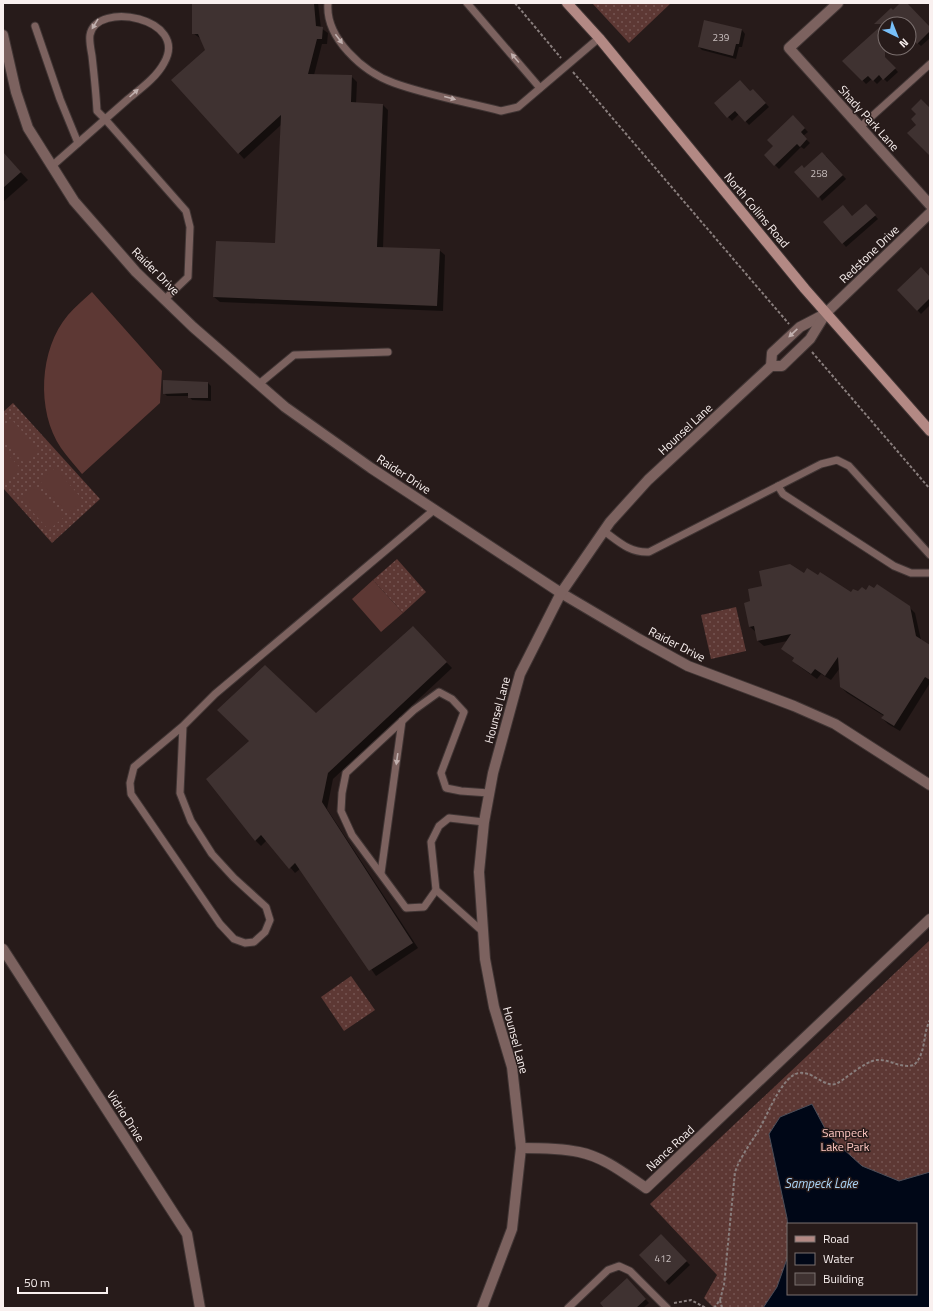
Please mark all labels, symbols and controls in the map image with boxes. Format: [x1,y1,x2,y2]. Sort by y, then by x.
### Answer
north arrow [877,16,917,56]
one-way arrow [92,18,99,30]
house number: 239 [713,30,730,45]
one-way arrow [335,34,343,45]
text: N [896,35,912,52]
one-way arrow [510,53,519,64]
street label: Shady Park Lane [834,81,904,155]
one-way arrow [129,89,140,98]
one-way arrow [444,95,456,101]
house number: 258 [811,166,828,181]
street label: North Collins Road [720,168,794,252]
street label: Redstone Drive [835,220,903,288]
street label: Raider Drive [128,243,184,299]
one-way arrow [788,329,798,338]
street label: Hounsel Lane [653,399,717,459]
street label: Raider Drive [373,449,435,499]
street label: Raider Drive [645,622,709,666]
street label: Hounsel Lane [479,674,515,746]
one-way arrow [394,753,400,766]
street label: Hounsel Lane [498,1004,534,1076]
street label: Vidrio Drive [102,1087,150,1145]
street label: Nance Road [641,1120,699,1176]
park label: Sampeck Lake Park [820,1123,870,1156]
water label: Sampeck Lake [784,1173,859,1193]
legend [787,1223,917,1295]
text: Road [823,1229,849,1248]
text: Water [823,1249,854,1268]
house number: 412 [655,1251,671,1266]
scale bar [18,1269,107,1295]
text: Building [823,1269,864,1288]
text: 50 m [24,1273,50,1292]

